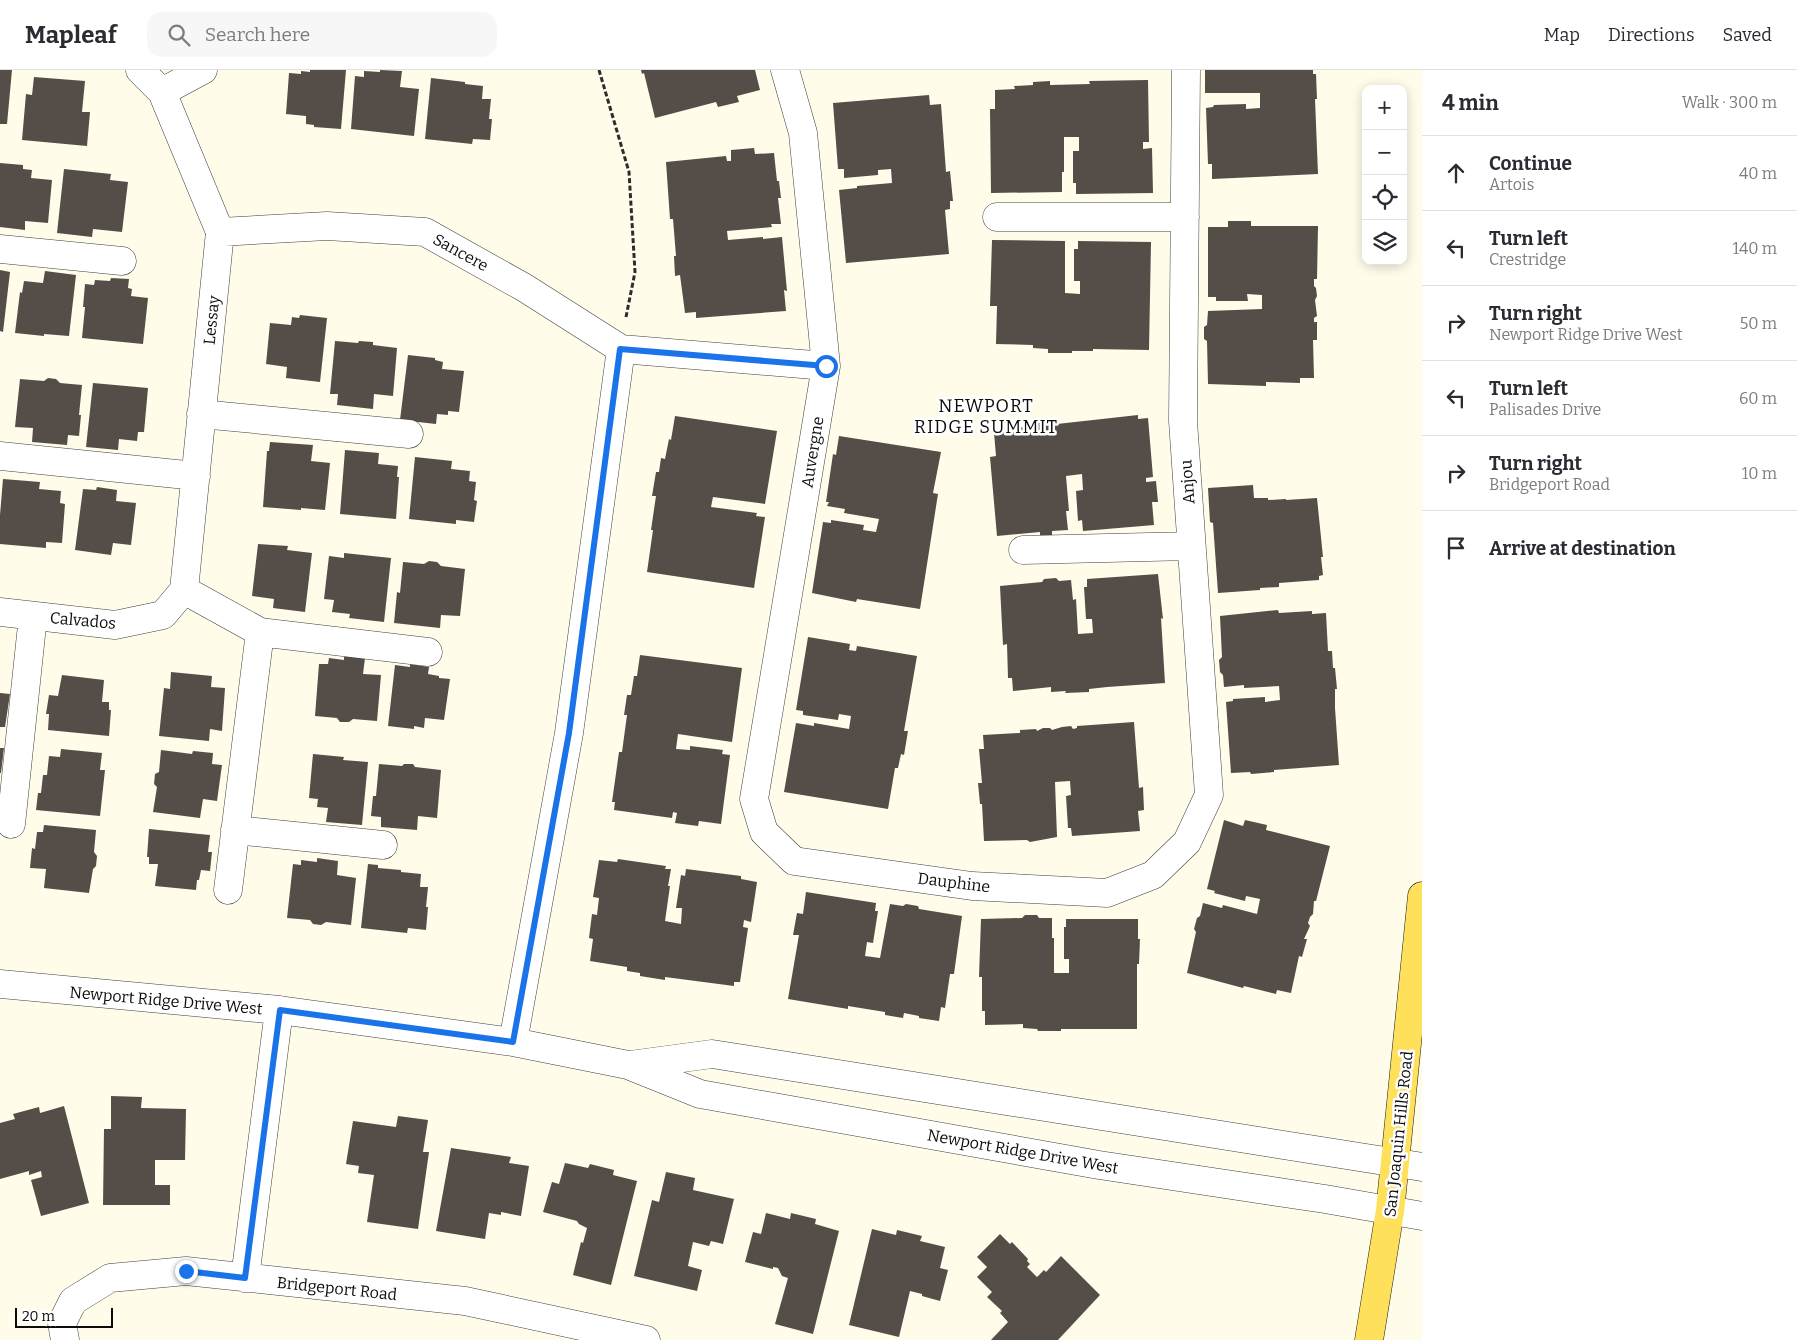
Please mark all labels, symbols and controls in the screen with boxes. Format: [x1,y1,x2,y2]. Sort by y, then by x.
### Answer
search box [147,12,497,57]
text: Mapleaf [25,21,117,49]
icon: search [165,21,193,49]
text: Search here [205,23,310,46]
text: Map [1544,24,1580,46]
text: Directions [1608,24,1695,46]
text: Saved [1723,24,1772,46]
map controls [1362,85,1407,265]
button: + [1362,85,1407,130]
text: 4 min [1442,90,1499,116]
text: Walk · 300 m [1682,93,1777,112]
button: − [1362,130,1407,175]
text: Continue [1489,152,1572,175]
icon: ahead [1442,159,1470,187]
text: 40 m [1739,164,1777,183]
button: locate [1362,175,1407,220]
text: Artois [1489,175,1534,194]
button: layers [1362,220,1407,265]
text: Turn left [1489,227,1568,250]
street label: Sancere [430,230,492,275]
icon: left [1442,234,1470,262]
text: 140 m [1732,239,1777,258]
text: Crestridge [1489,250,1566,269]
street label: Lessay [199,294,224,346]
text: Turn right [1489,302,1582,325]
icon: right [1442,309,1470,337]
text: 50 m [1740,314,1777,333]
text: Newport Ridge Drive West [1489,325,1683,344]
route start [815,355,838,378]
text: Turn left [1489,377,1568,400]
icon: left [1442,384,1470,412]
text: 60 m [1739,389,1777,408]
district label: NEWPORT RIDGE SUMMIT [914,395,1058,438]
text: Palisades Drive [1489,400,1601,419]
street label: Auvergne [797,415,827,489]
text: Turn right [1489,452,1582,475]
street label: Anjou [1176,459,1199,505]
icon: right [1442,459,1470,487]
text: 10 m [1742,464,1777,483]
text: Bridgeport Road [1489,475,1610,494]
icon: arrive [1442,534,1470,562]
text: Arrive at destination [1489,537,1676,560]
street label: Calvados [49,608,117,633]
street label: Dauphine [917,869,991,896]
street label: Newport Ridge Drive West [69,983,263,1018]
street label: San Joaquin Hills Road [1380,1050,1417,1218]
street label: Newport Ridge Drive West [926,1125,1120,1178]
route end [175,1260,198,1283]
street label: Bridgeport Road [276,1273,399,1304]
scale bar [15,1305,112,1328]
text: 20 m [22,1308,55,1325]

